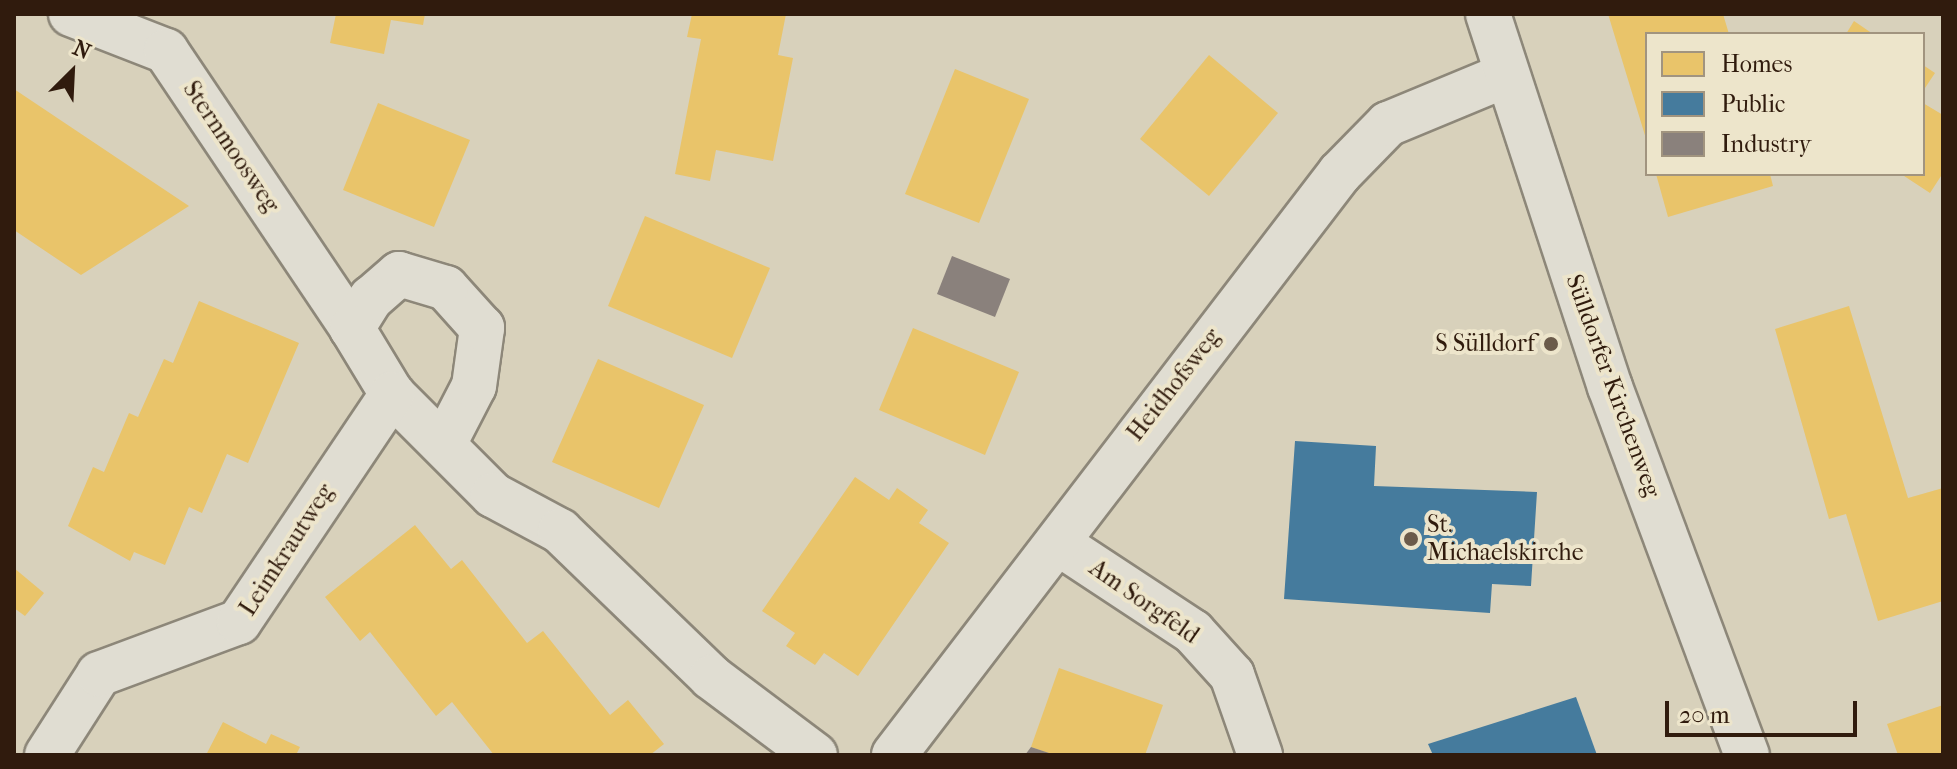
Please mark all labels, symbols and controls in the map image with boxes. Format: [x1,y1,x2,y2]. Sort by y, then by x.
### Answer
north arrow [32,32,112,112]
legend [1645,32,1925,176]
text: N [69,35,95,65]
text: Homes [1721,50,1792,78]
street label: Sternmoosweg [177,76,285,218]
text: Public [1721,90,1785,118]
text: Industry [1721,130,1811,158]
street label: Sülldorfer Kirchenweg [1559,271,1667,501]
street label: Heidhofsweg [1121,323,1227,447]
place label: S Sülldorf [1435,330,1535,358]
marker: S Sülldorf [1542,335,1560,353]
street label: Leimkrautweg [234,479,340,621]
place label: St. Michaelskirche [1427,511,1584,567]
marker: St. Michaelskirche [1402,530,1420,548]
street label: Am Sorgfeld [1084,554,1204,650]
scale bar [1669,685,1861,735]
text: 20 m [1679,701,1730,729]

